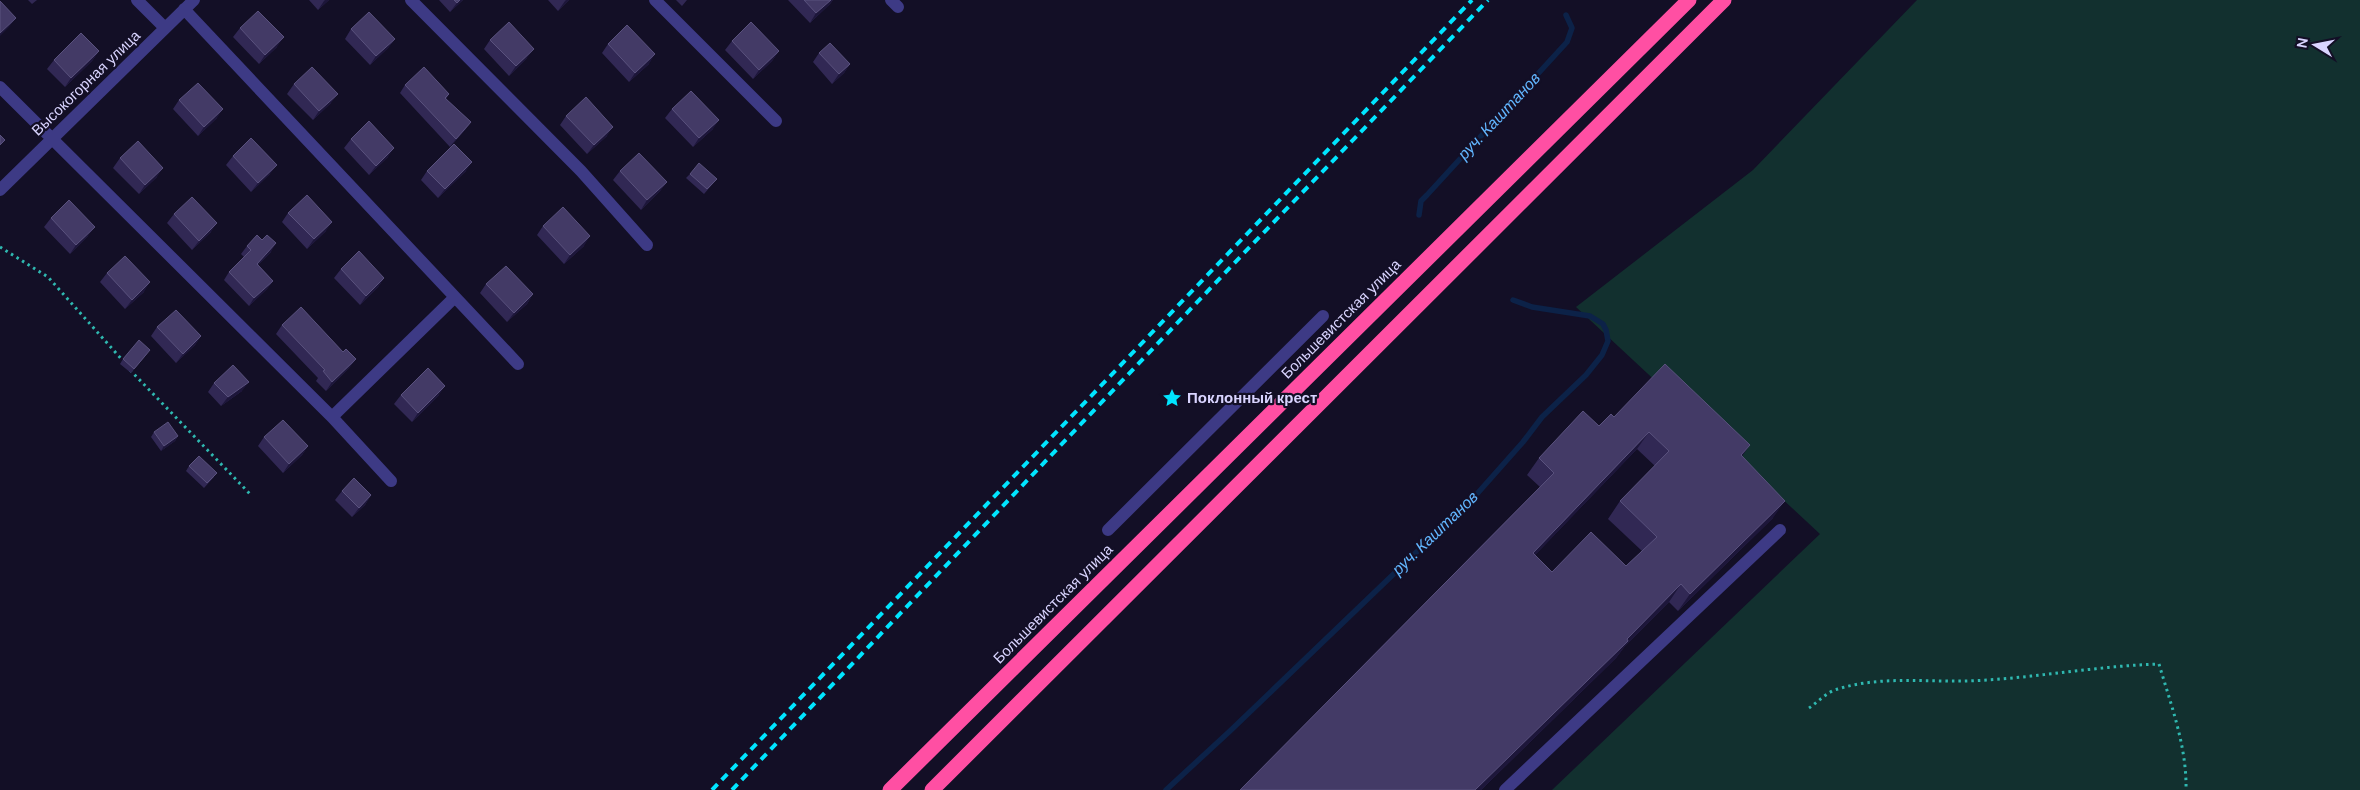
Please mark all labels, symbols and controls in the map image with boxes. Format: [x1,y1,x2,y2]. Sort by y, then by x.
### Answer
north arrow [2290,20,2340,70]
street label: Высокогорная улица [27,25,145,140]
text: N [2292,36,2312,49]
water label: руч. Каштанов [1452,68,1545,165]
street label: Большевистская улица [1277,254,1406,383]
place icon: Поклонный крест [1161,387,1183,409]
place label: Поклонный крест [1187,388,1317,408]
water label: руч. Каштанов [1387,487,1483,580]
street label: Большевистская улица [989,539,1118,668]

